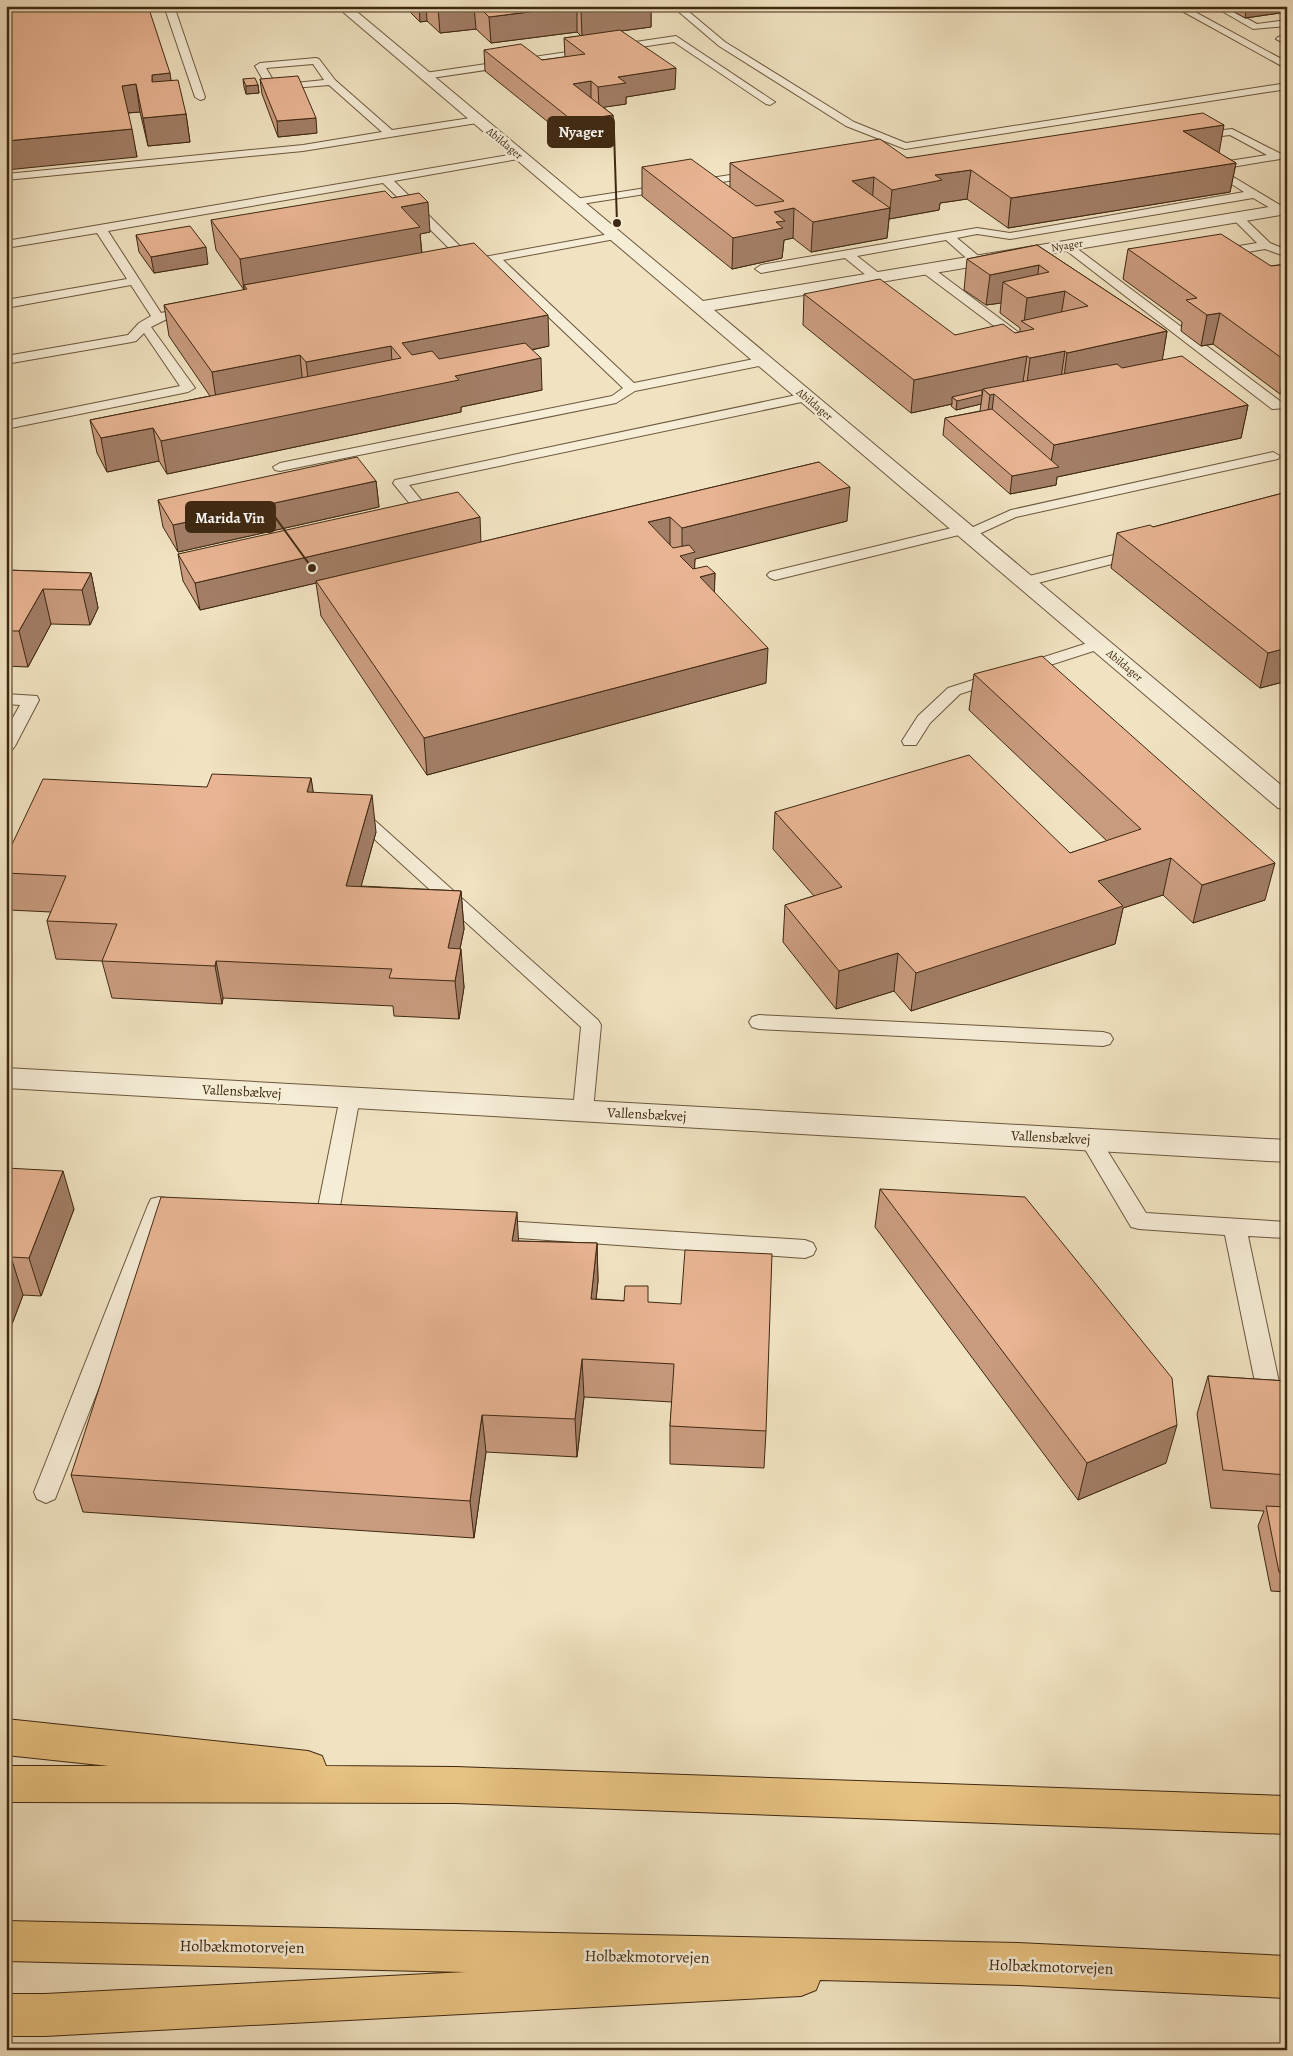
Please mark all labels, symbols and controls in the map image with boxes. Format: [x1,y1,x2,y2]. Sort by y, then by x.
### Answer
callout: Nyager [548,117,614,147]
text: Nyager [558,122,604,142]
street label: Abildager [483,123,526,163]
street label: Nyager [1050,236,1084,255]
street label: Abildager [793,384,836,424]
callout: Marida Vin [186,502,275,532]
text: Marida Vin [195,508,265,528]
street label: Abildager [1103,645,1146,685]
street label: Vallensbækvej [201,1080,282,1103]
street label: Vallensbækvej [606,1103,687,1126]
street label: Vallensbækvej [1010,1126,1091,1149]
street label: Holbækmotorvejen [179,1935,305,1959]
street label: Holbækmotorvejen [584,1945,710,1969]
street label: Holbækmotorvejen [988,1954,1114,1980]

